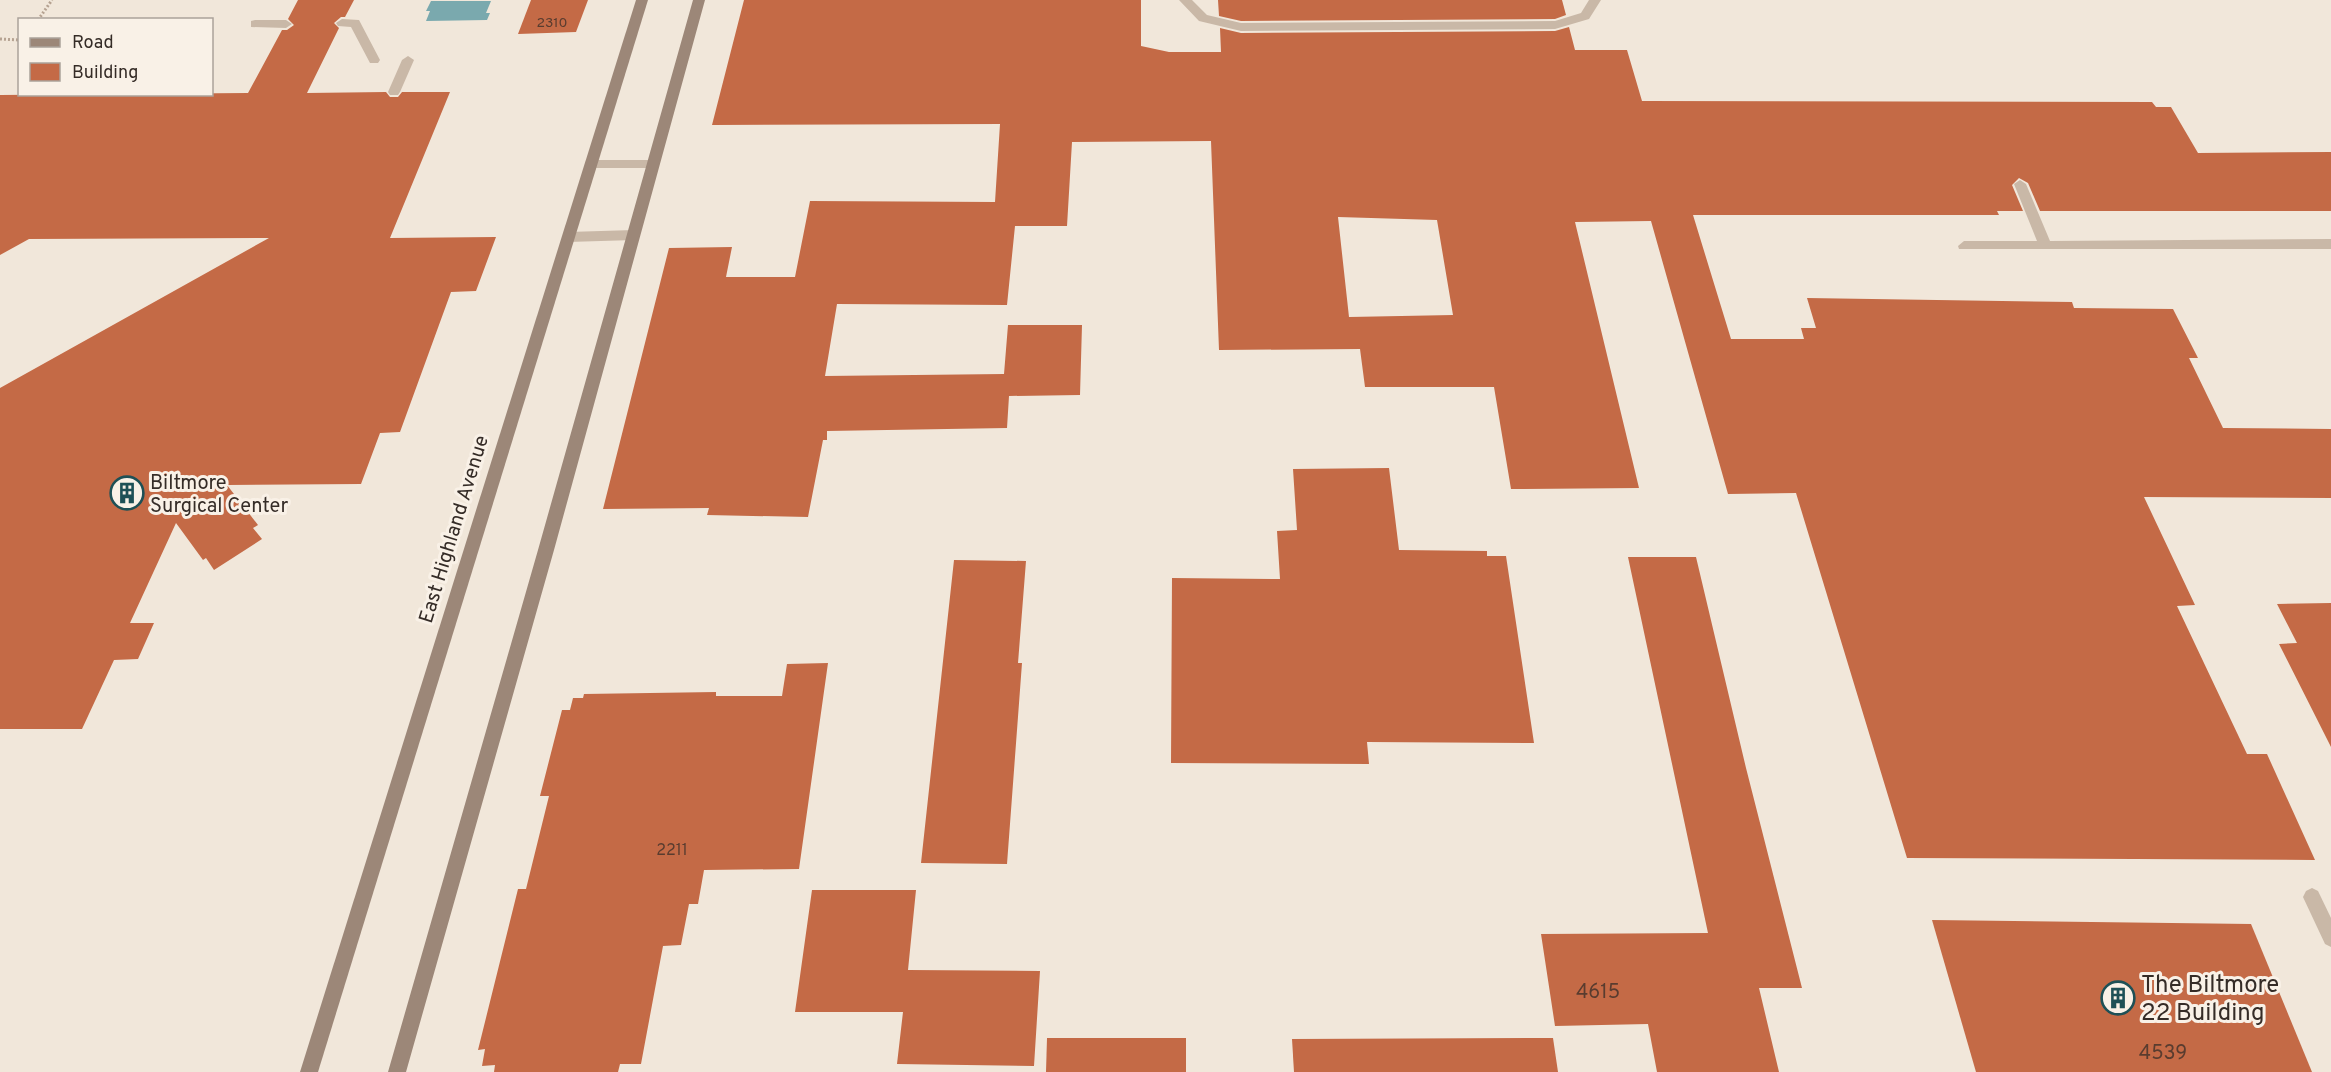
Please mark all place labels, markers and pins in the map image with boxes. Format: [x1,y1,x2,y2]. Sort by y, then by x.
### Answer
place label: Biltmore Surgical Center [150,471,289,520]
building icon: Biltmore Surgical Center [109,475,145,511]
place label: The Biltmore 22 Building [2141,971,2279,1029]
building icon: The Biltmore 22 Building [2100,980,2136,1016]

